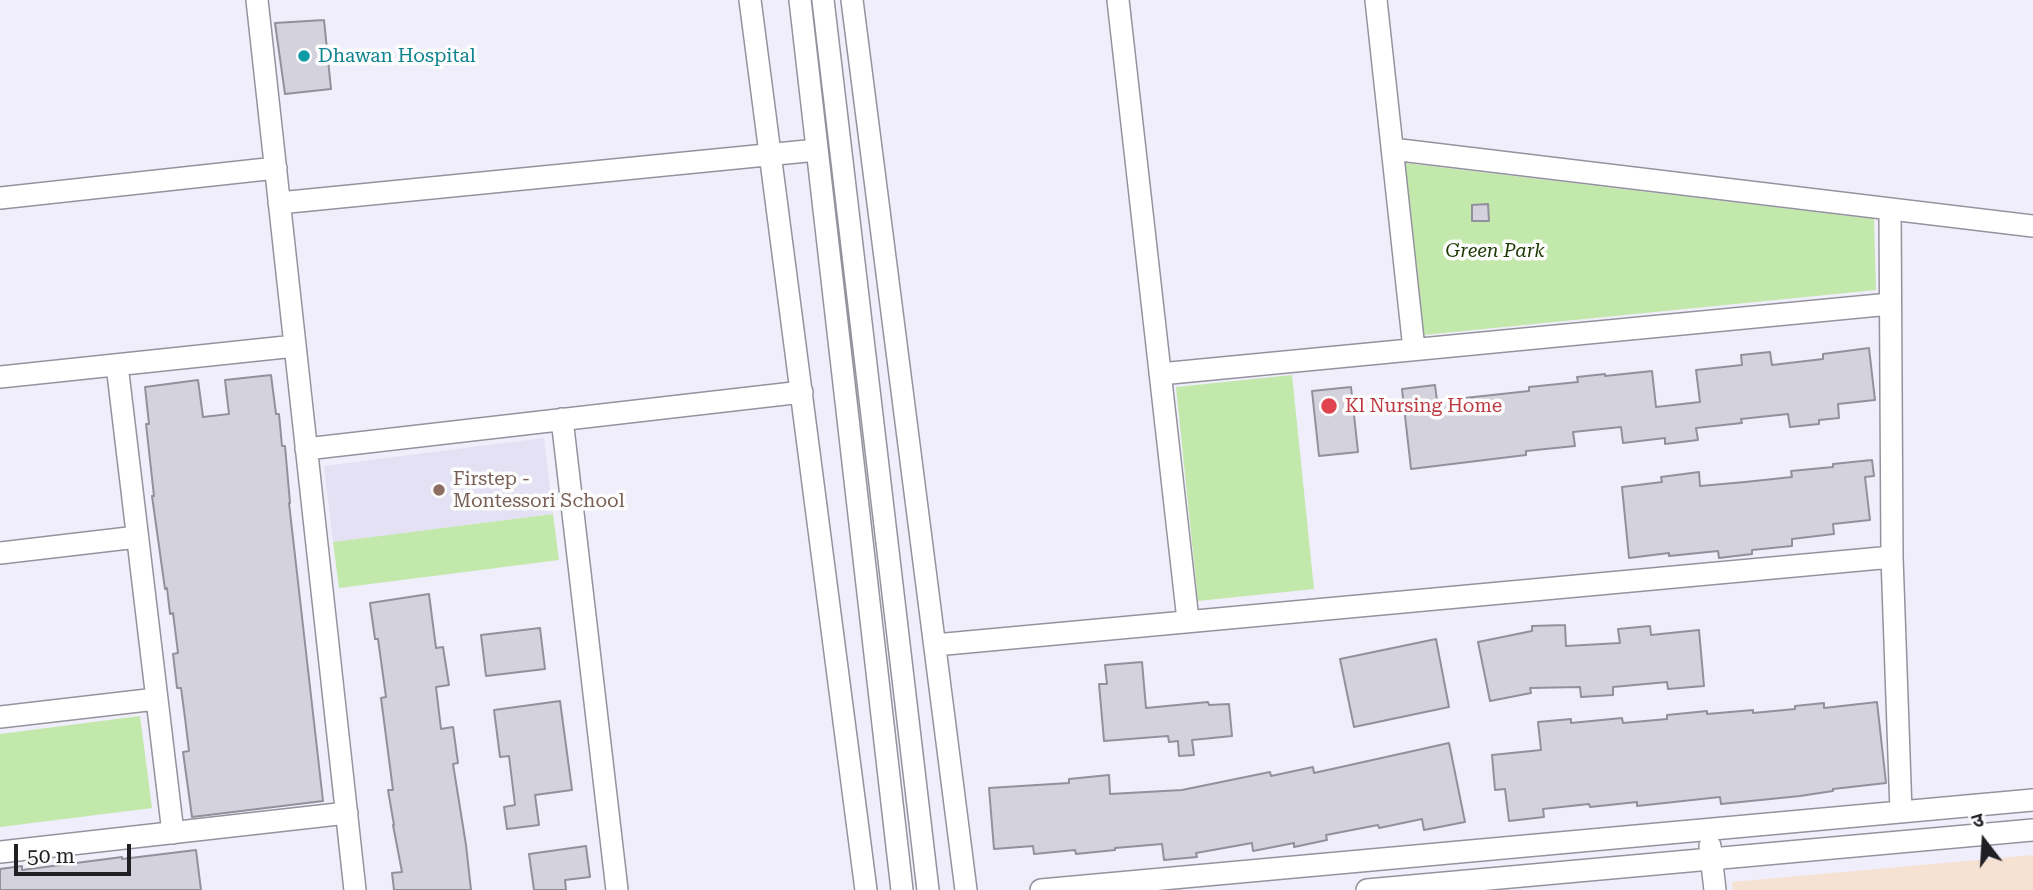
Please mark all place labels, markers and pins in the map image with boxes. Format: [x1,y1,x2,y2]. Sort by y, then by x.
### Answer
place label: Dhawan Hospital [318,45,476,67]
marker: Dhawan Hospital [296,48,312,64]
place label: Kl Nursing Home [1345,395,1502,417]
marker: Kl Nursing Home [1319,396,1339,416]
place label: Firstep - Montessori School [453,468,625,512]
marker: Firstep - Montessori School [431,482,447,498]

